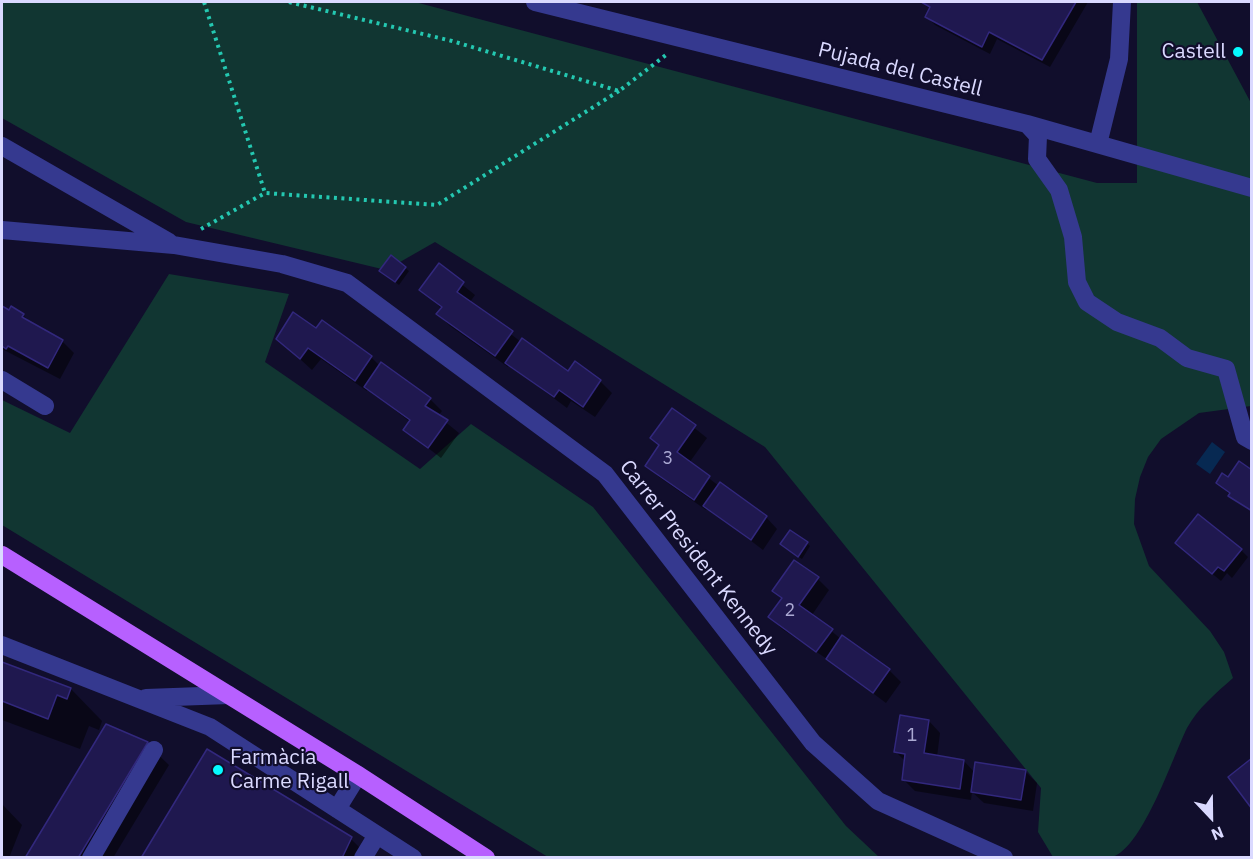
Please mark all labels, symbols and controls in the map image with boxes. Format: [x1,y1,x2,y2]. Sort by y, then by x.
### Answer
street label: Pujada del Castell [815,37,985,103]
place label: Castell [1162,39,1226,65]
marker: Castell [1231,45,1245,59]
house number: 3 [663,448,673,470]
street label: Carrer President Kennedy [614,455,782,661]
house number: 2 [785,600,795,622]
house number: 1 [907,725,917,747]
place label: Farmàcia Carme Rigall [230,745,349,795]
marker: Farmàcia Carme Rigall [211,763,225,777]
north arrow [1181,787,1241,847]
text: N [1209,822,1227,845]

